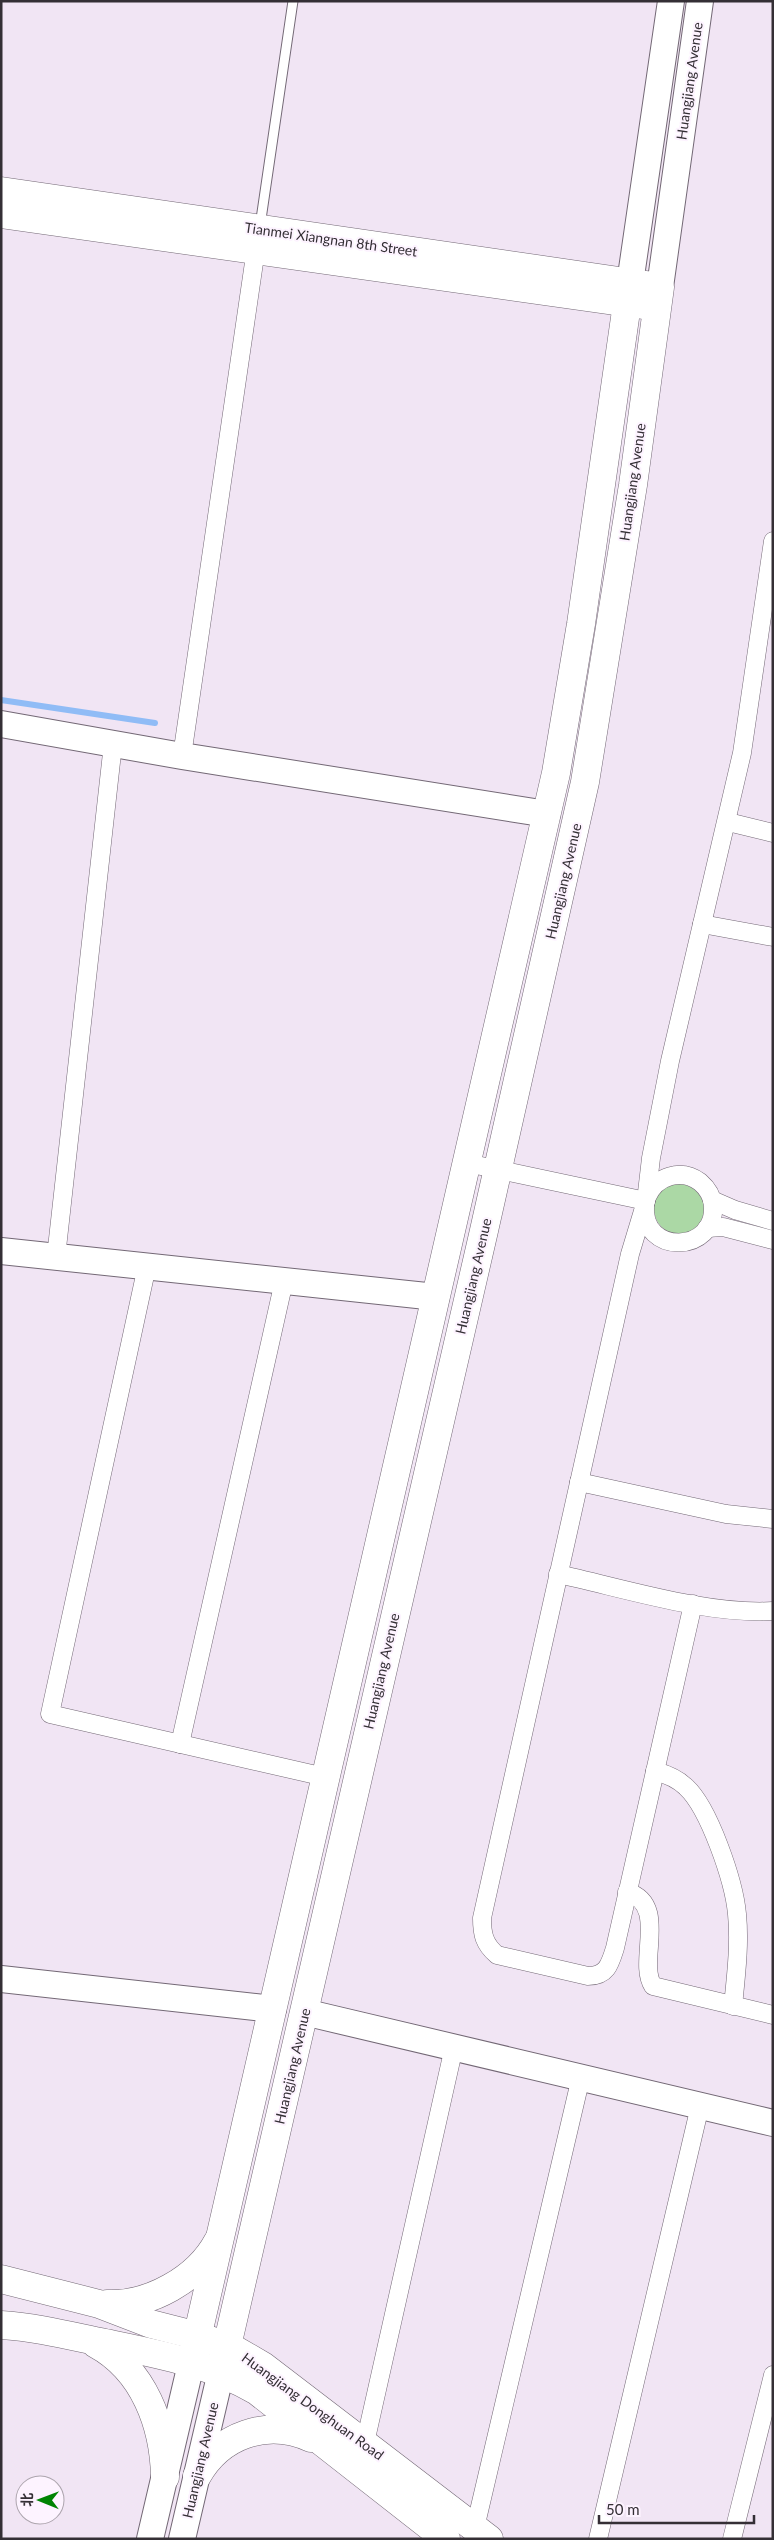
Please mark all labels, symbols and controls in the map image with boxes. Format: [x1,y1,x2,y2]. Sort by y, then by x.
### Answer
street label: Huangjiang Avenue [672,21,706,141]
street label: Tianmei Xiangnan 8th Street [244,218,418,260]
street label: Huangjiang Avenue [615,422,649,542]
street label: Huangjiang Avenue [541,821,585,941]
street label: Huangjiang Avenue [451,1216,495,1336]
street label: Huangjiang Avenue [359,1611,403,1731]
street label: Huangjiang Avenue [270,2006,314,2126]
street label: Huangjiang Donghuan Road [239,2349,387,2463]
street label: Huangjiang Avenue [178,2400,222,2520]
north arrow [15,2475,65,2525]
scale bar [599,2492,754,2524]
text: 北 [18,2493,35,2507]
text: 50 m [606,2500,640,2518]

